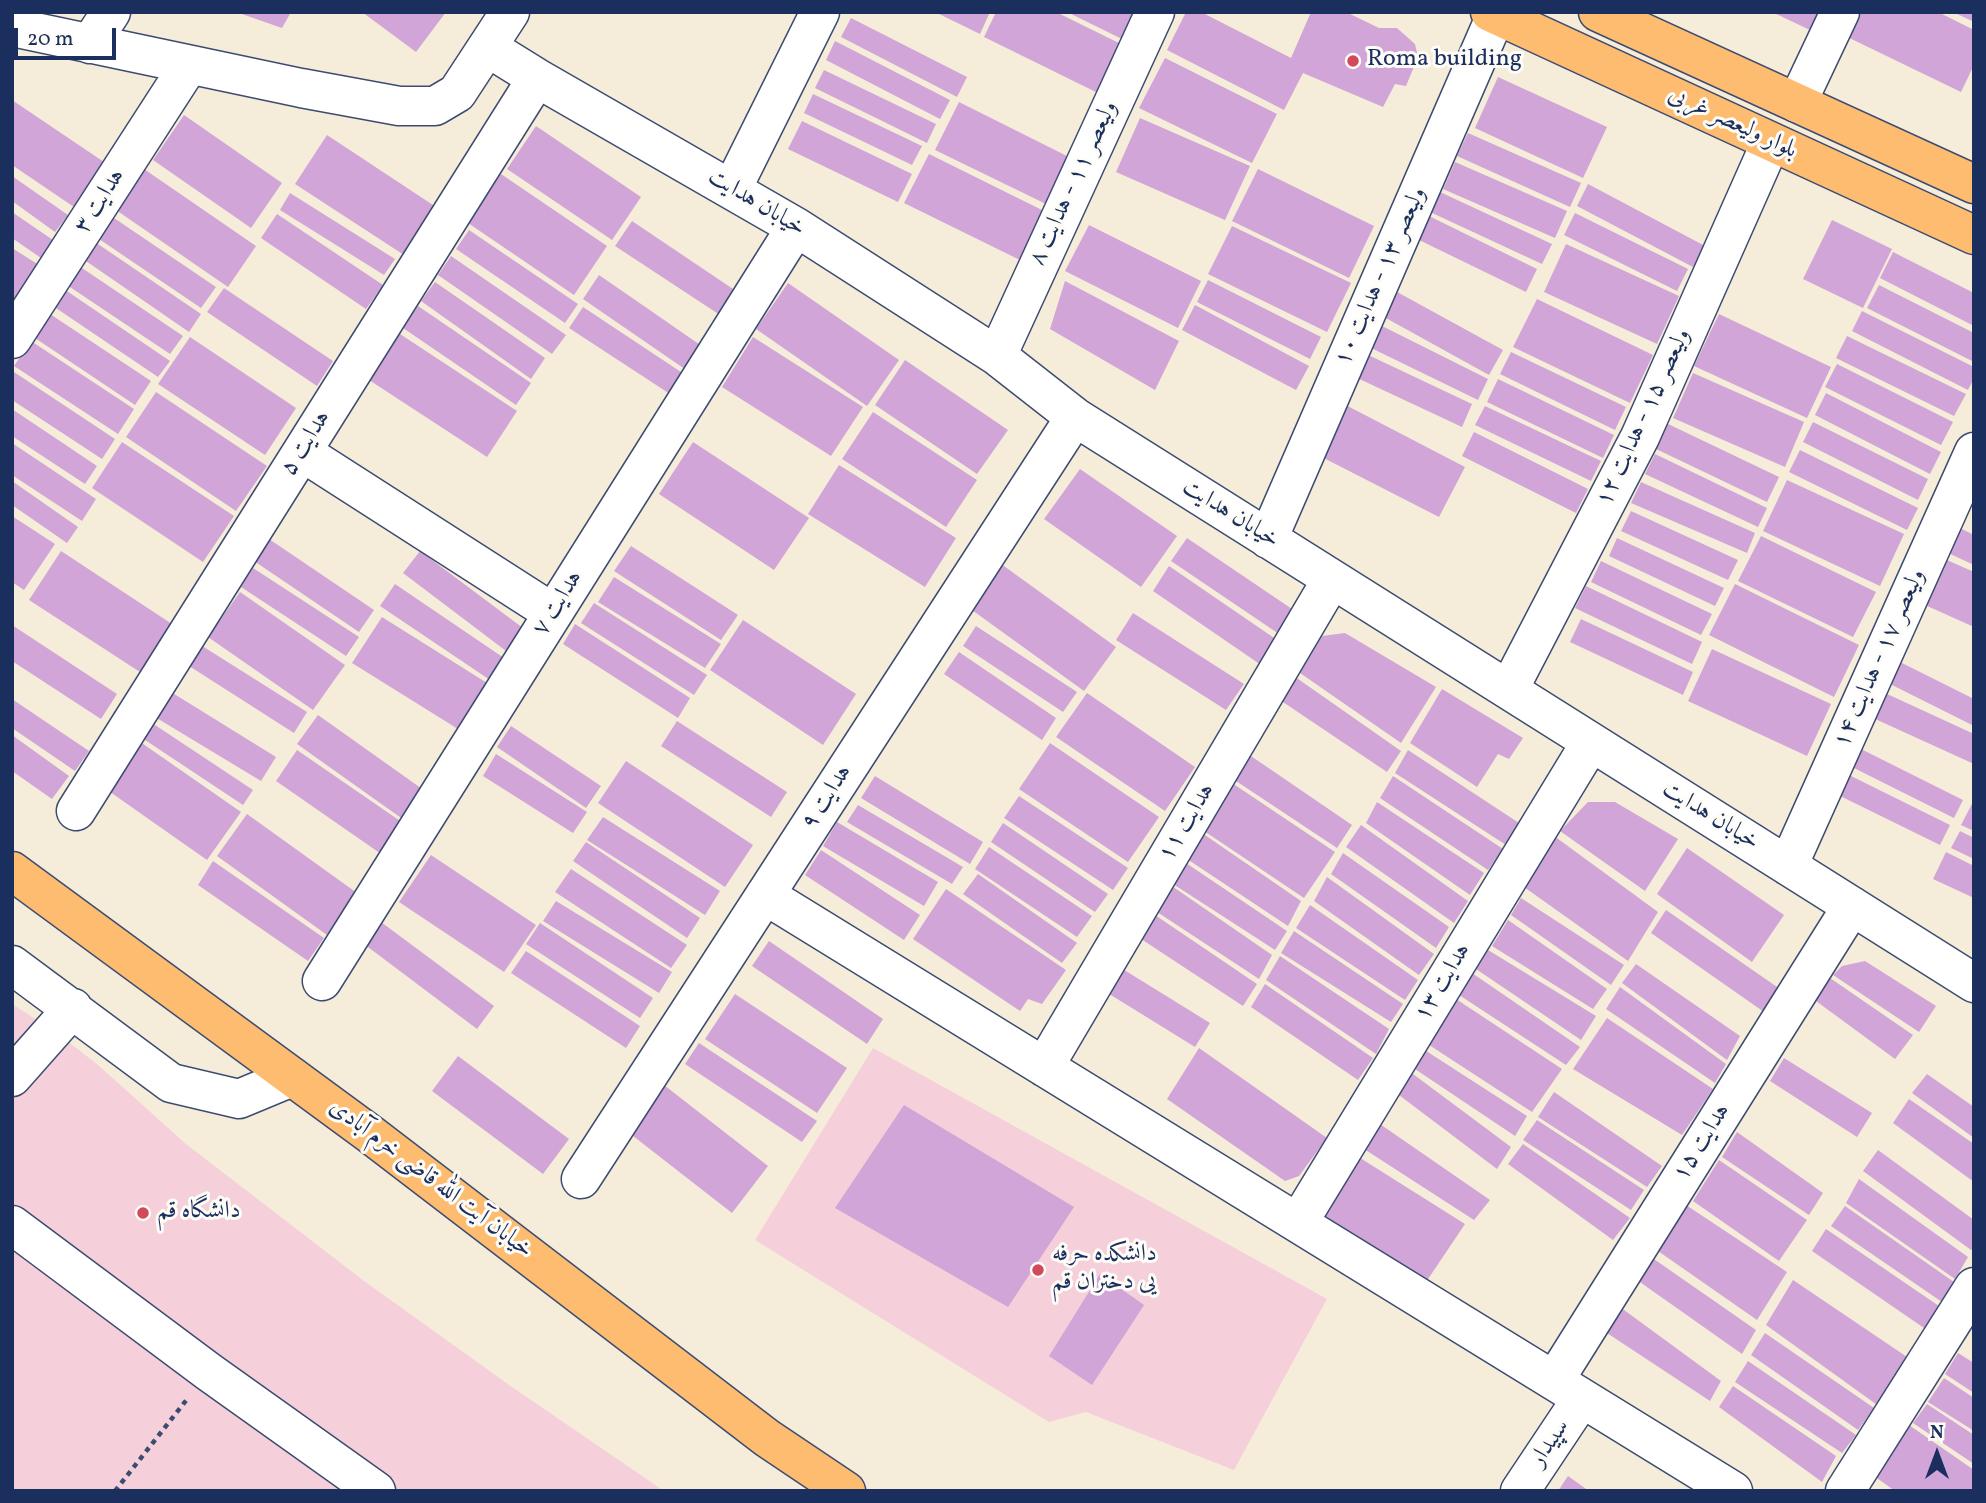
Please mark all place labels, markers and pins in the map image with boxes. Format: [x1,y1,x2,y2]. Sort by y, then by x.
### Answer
place label: Roma building [1367,47,1522,75]
marker: Roma building [1345,53,1361,69]
place label: دانشگاه قم [157,1199,241,1227]
marker: دانشگاه قم [135,1205,151,1221]
place label: دانشکده حرفه یی دختران قم [1052,1242,1157,1298]
marker: دانشکده حرفه یی دختران قم [1030,1262,1046,1278]

